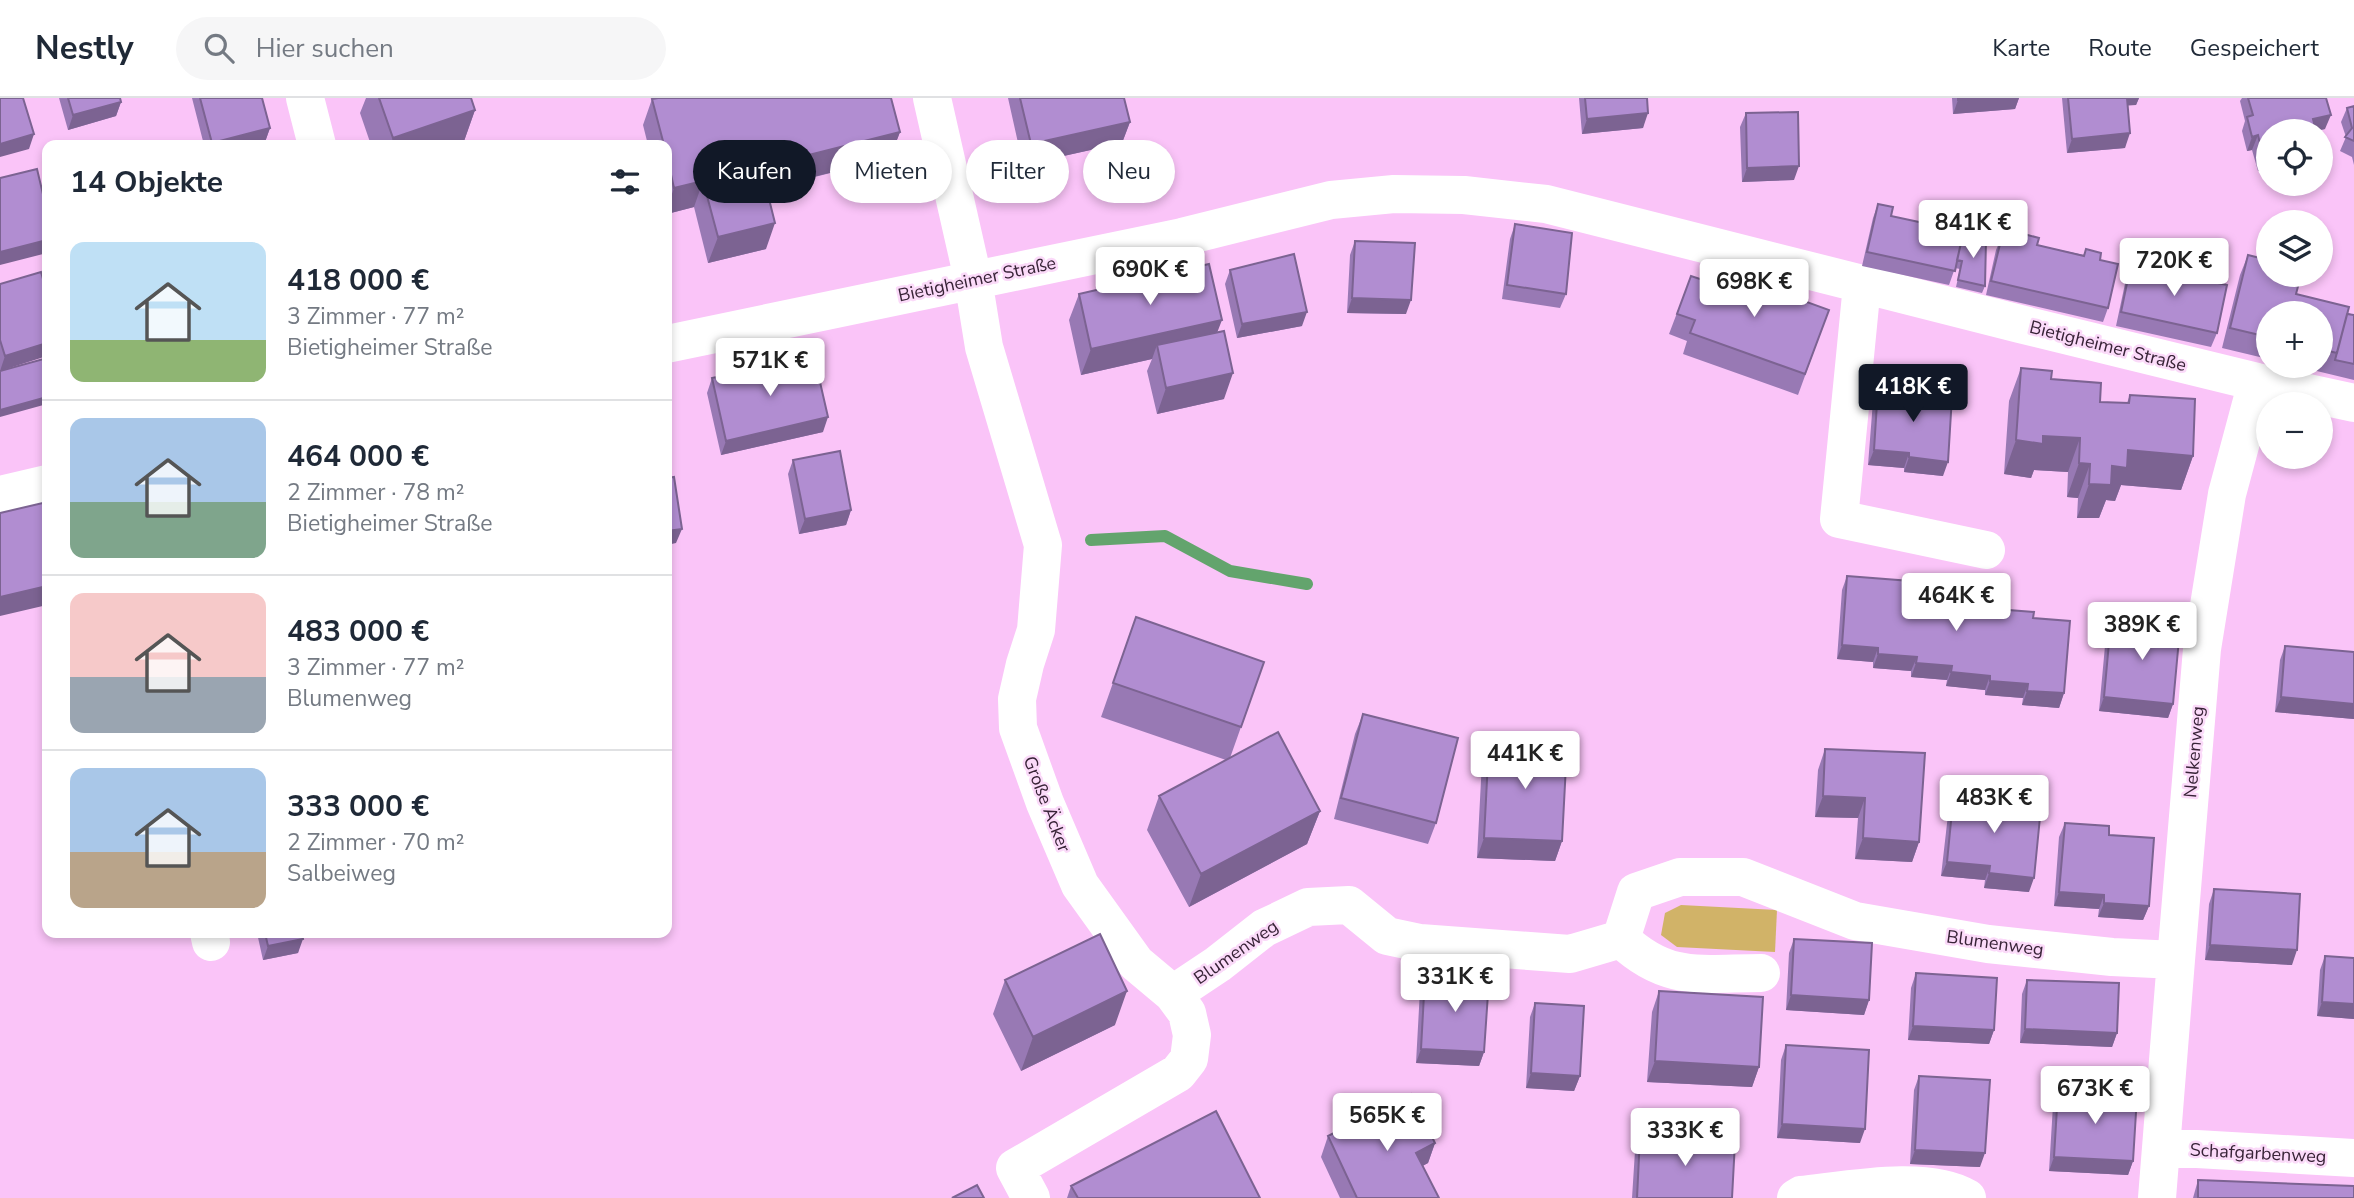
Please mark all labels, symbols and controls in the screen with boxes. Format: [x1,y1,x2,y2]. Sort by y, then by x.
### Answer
search box [176,17,666,80]
text: Nestly [35,26,134,71]
icon: search [200,29,238,67]
text: Hier suchen [256,31,394,66]
text: Karte [1992,32,2050,64]
text: Route [2088,32,2152,64]
text: Gespeichert [2190,32,2319,64]
map controls [2256,119,2333,469]
button: locate [2256,119,2333,196]
chip: Kaufen [693,140,816,203]
chip: Mieten [830,140,952,203]
chip: Filter [966,140,1069,203]
chip: Neu [1083,140,1175,203]
text: 14 Objekte [70,162,223,203]
icon: filters [606,163,644,201]
pin: 841K € [1916,200,2030,260]
text: 841K € [1935,207,2011,238]
button: layers [2256,210,2333,287]
pin: 720K € [2117,238,2231,298]
text: 720K € [2136,245,2212,276]
pin: 690K € [1093,248,1207,307]
street label: Bietigheimer Straße [896,251,1058,307]
text: 690K € [1112,254,1188,285]
text: 418 000 € [287,260,429,301]
pin: 698K € [1697,260,1811,319]
text: 698K € [1716,266,1792,297]
icon: home [126,270,210,354]
text: 3 Zimmer · 77 m² [287,301,464,332]
button: + [2256,301,2333,378]
street label: Bietigheimer Straße [2027,315,2189,377]
text: Bietigheimer Straße [287,332,493,363]
pin: 571K € [713,338,827,398]
text: 571K € [732,345,808,376]
pin: 418K € [1856,364,1970,424]
text: 418K € [1875,371,1951,402]
button: − [2256,392,2333,469]
text: 464 000 € [287,436,429,477]
icon: home [126,446,210,530]
text: 2 Zimmer · 78 m² [287,477,464,508]
text: Bietigheimer Straße [287,508,493,539]
pin: 464K € [1899,574,2013,633]
text: 464K € [1918,580,1994,611]
pin: 389K € [2085,602,2199,662]
text: 389K € [2104,609,2180,640]
text: 483 000 € [287,611,429,652]
icon: home [126,621,210,705]
text: 3 Zimmer · 77 m² [287,652,464,683]
text: Blumenweg [287,683,412,714]
street label: Nelkenweg [2178,705,2210,799]
pin: 441K € [1468,732,1582,791]
text: 441K € [1487,738,1563,769]
street label: Große Äcker [1018,753,1076,856]
pin: 483K € [1937,776,2051,835]
text: 483K € [1956,782,2032,813]
text: 333 000 € [287,786,429,827]
icon: home [126,796,210,880]
text: 2 Zimmer · 70 m² [287,827,464,858]
text: Salbeiweg [287,858,396,889]
street label: Blumenweg [1189,914,1283,990]
street label: Blumenweg [1945,924,2045,962]
pin: 331K € [1398,954,1512,1014]
text: 331K € [1417,961,1493,992]
pin: 673K € [2038,1066,2152,1126]
text: 673K € [2057,1073,2133,1104]
pin: 565K € [1330,1094,1444,1153]
text: 565K € [1349,1100,1425,1131]
pin: 333K € [1628,1108,1742,1168]
text: 333K € [1647,1115,1723,1146]
street label: Schafgarbenweg [2189,1137,2327,1169]

